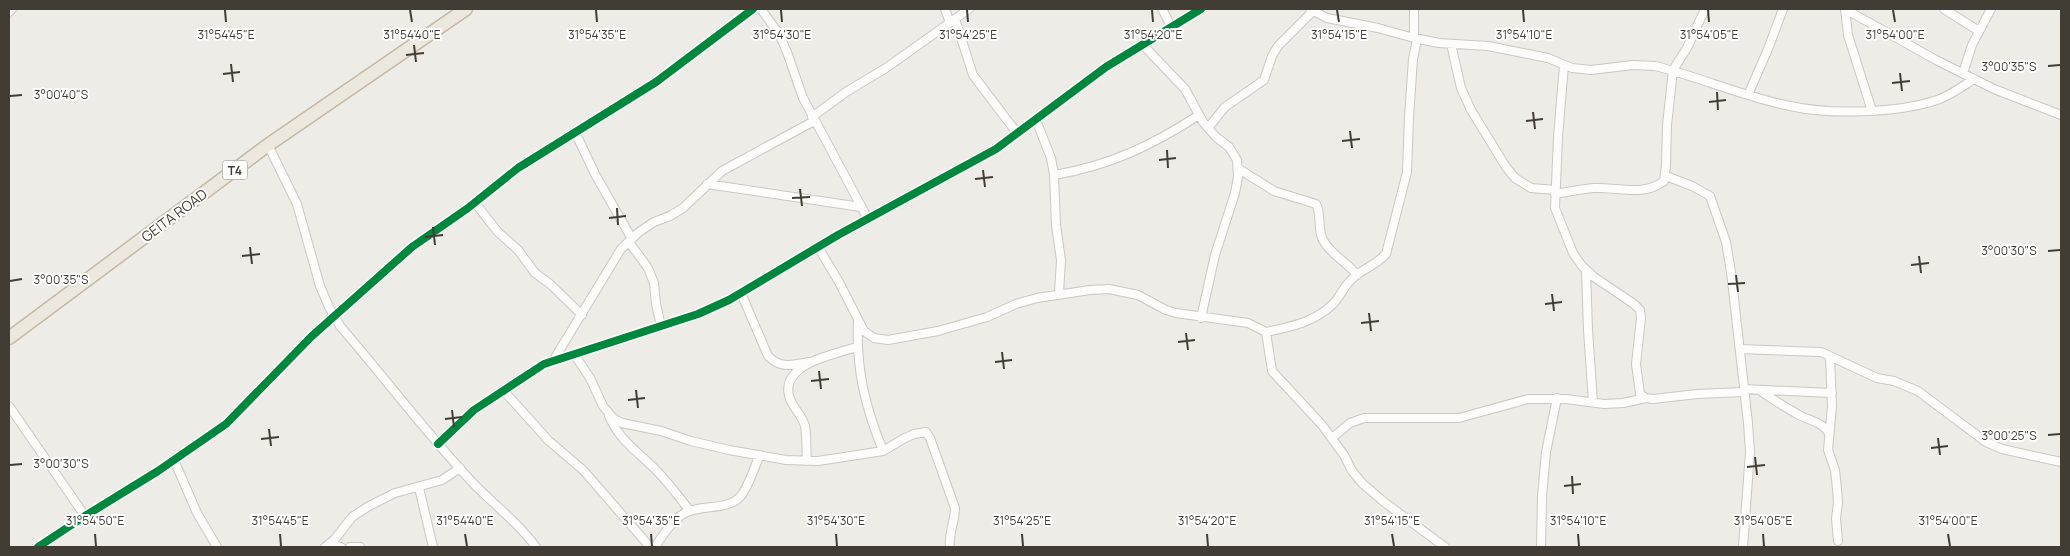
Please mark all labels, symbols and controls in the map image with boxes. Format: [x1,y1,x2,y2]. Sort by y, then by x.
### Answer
text: 31°54'45"E [197,26,255,43]
text: 31°54'40"E [383,26,441,43]
text: 31°54'35"E [568,26,626,43]
text: 31°54'30"E [753,26,811,43]
text: 31°54'25"E [939,26,997,43]
text: 31°54'20"E [1124,26,1182,43]
text: 31°54'15"E [1311,26,1367,43]
text: 31°54'10"E [1496,26,1552,43]
text: 31°54'05"E [1680,26,1739,43]
text: 31°54'00"E [1865,26,1925,43]
text: 3°00'35"S [1982,58,2036,75]
text: 3°00'40"S [34,86,88,103]
road number: T4 [222,160,248,180]
street label: GEITA ROAD [137,184,211,246]
text: 3°00'30"S [1981,242,2037,259]
text: 3°00'35"S [34,271,88,288]
text: 3°00'25"S [1981,427,2037,444]
text: 3°00'30"S [33,455,89,472]
text: 31°54'50"E [66,512,125,529]
text: 31°54'45"E [251,512,309,529]
text: 31°54'40"E [436,512,494,529]
text: 31°54'35"E [622,512,680,529]
text: 31°54'30"E [807,512,865,529]
text: 31°54'25"E [993,512,1051,529]
text: 31°54'20"E [1178,512,1236,529]
text: 31°54'15"E [1364,512,1420,529]
text: 31°54'10"E [1550,512,1606,529]
text: 31°54'05"E [1734,512,1793,529]
text: 31°54'00"E [1918,512,1978,529]

